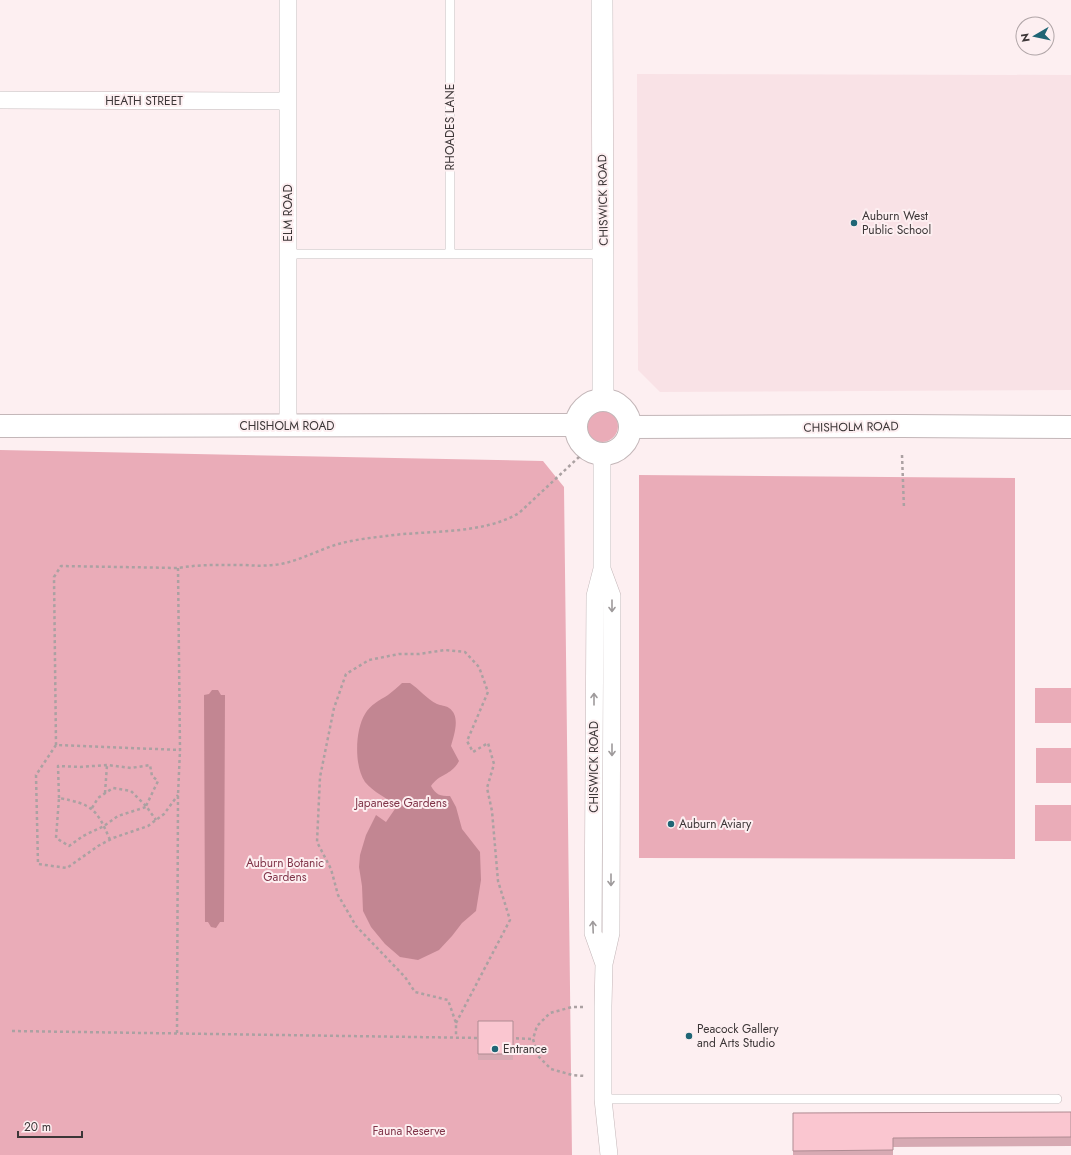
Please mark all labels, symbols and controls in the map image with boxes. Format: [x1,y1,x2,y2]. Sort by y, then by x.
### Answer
north arrow [1015,16,1055,56]
text: N [1017,32,1034,43]
street label: RHOADES LANE [441,84,459,170]
street label: HEATH STREET [105,92,183,110]
street label: CHISWICK ROAD [593,154,613,246]
street label: ELM ROAD [279,184,297,242]
place label: Auburn West Public School [862,207,931,239]
marker: Auburn West Public School [849,218,859,228]
street label: CHISHOLM ROAD [239,417,335,435]
street label: CHISHOLM ROAD [803,417,899,437]
one-way arrow [608,599,616,612]
one-way arrow [590,693,598,706]
street label: CHISWICK ROAD [585,721,603,813]
one-way arrow [608,743,615,756]
park label: Japanese Gardens [353,794,447,812]
place label: Auburn Aviary [679,815,752,833]
marker: Auburn Aviary [666,819,676,829]
park label: Auburn Botanic Gardens [246,854,324,886]
one-way arrow [607,873,615,886]
one-way arrow [590,921,597,934]
place label: Peacock Gallery and Arts Studio [697,1020,779,1052]
marker: Peacock Gallery and Arts Studio [684,1031,694,1041]
place label: Entrance [503,1040,547,1058]
marker: Entrance [490,1044,500,1054]
scale bar [18,1113,82,1139]
text: 20 m [24,1118,51,1136]
park label: Fauna Reserve [372,1122,446,1140]

